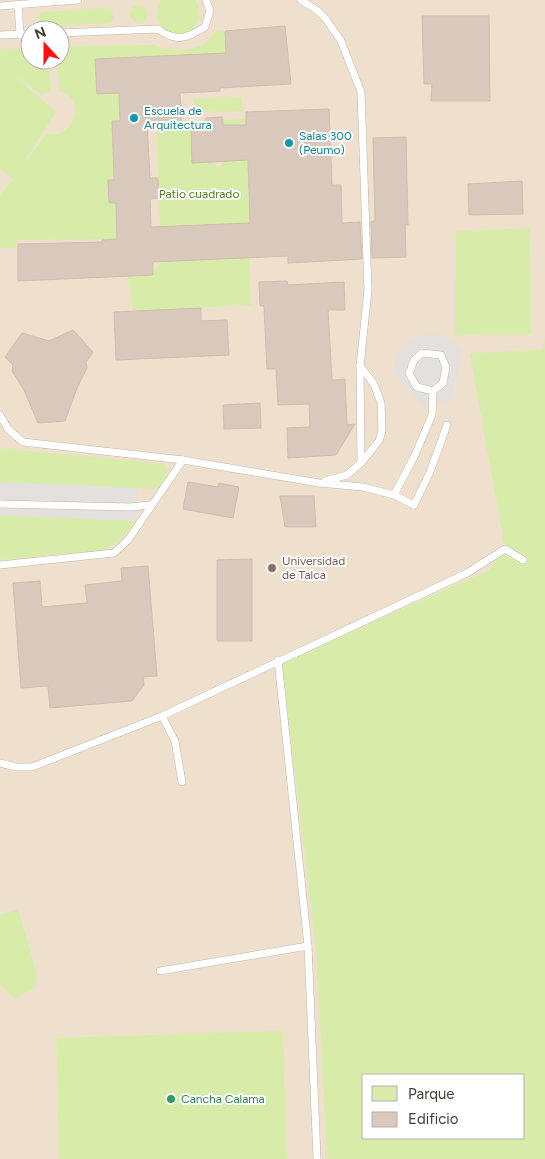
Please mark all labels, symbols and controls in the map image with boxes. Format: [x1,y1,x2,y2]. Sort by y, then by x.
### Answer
north arrow [20,20,70,70]
text: N [32,23,49,43]
place label: Escuela de Arquitectura [144,104,212,132]
marker: Escuela de Arquitectura [128,112,140,124]
place label: Salas 300 (Peumo) [299,129,352,157]
marker: Salas 300 (Peumo) [283,137,295,149]
park label: Patio cuadrado [159,187,239,201]
place label: Universidad de Talca [282,554,345,582]
marker: Universidad de Talca [266,562,278,574]
legend [362,1074,525,1139]
text: Parque [408,1085,455,1103]
place label: Cancha Calama [181,1092,265,1106]
marker: Cancha Calama [165,1093,177,1105]
text: Edificio [408,1110,459,1128]

